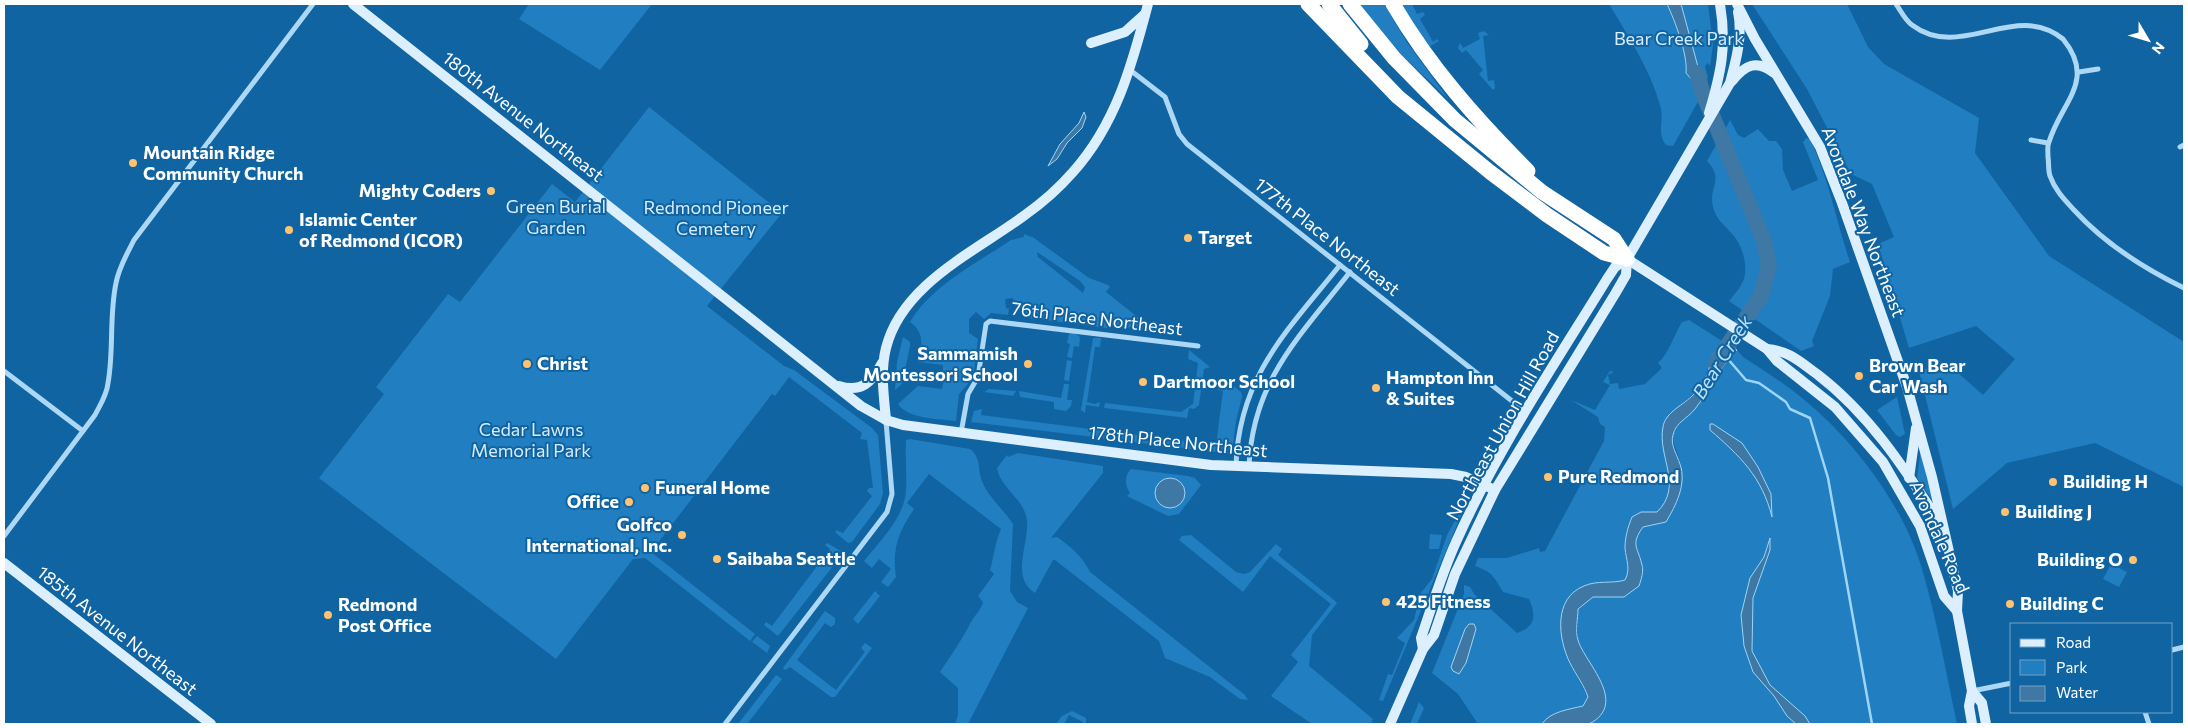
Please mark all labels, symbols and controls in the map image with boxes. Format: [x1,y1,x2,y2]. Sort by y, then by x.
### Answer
north arrow [2123,15,2173,65]
park label: Bear Creek Park [1614,27,1744,49]
text: N [2149,39,2169,58]
street label: 180th Avenue Northeast [439,46,609,186]
street label: Avondale Way Northeast [1817,123,1910,320]
place label: Mountain Ridge Community Church [143,141,303,184]
marker: Mountain Ridge Community Church [127,157,139,169]
street label: 177th Place Northeast [1250,173,1405,300]
place label: Mighty Coders [359,179,481,201]
marker: Mighty Coders [485,185,497,197]
park label: Green Burial Garden [506,195,606,238]
park label: Redmond Pioneer Cemetery [643,196,789,239]
place label: Islamic Center of Redmond (ICOR) [299,208,463,251]
marker: Islamic Center of Redmond (ICOR) [283,224,295,236]
place label: Target [1198,226,1252,248]
marker: Target [1182,232,1194,244]
street label: 76th Place Northeast [1010,297,1184,339]
water label: Bear Creek [1687,310,1757,403]
street label: Northeast Union Hill Road [1441,327,1563,524]
place label: Sammamish Montessori School [863,342,1018,385]
place label: Christ [537,352,588,374]
place label: Brown Bear Car Wash [1869,354,1966,397]
marker: Christ [521,358,533,370]
marker: Sammamish Montessori School [1022,358,1034,370]
place label: Hampton Inn & Suites [1386,366,1494,409]
place label: Dartmoor School [1153,370,1295,392]
marker: Brown Bear Car Wash [1853,370,1865,382]
marker: Dartmoor School [1137,376,1149,388]
marker: Hampton Inn & Suites [1370,382,1382,394]
park label: Cedar Lawns Memorial Park [471,418,591,461]
street label: 178th Place Northeast [1087,421,1269,461]
place label: Pure Redmond [1558,465,1679,487]
place label: Building H [2063,470,2148,492]
marker: Pure Redmond [1542,471,1554,483]
place label: Funeral Home [655,476,770,498]
marker: Building H [2047,476,2059,488]
street label: Avondale Road [1905,477,1975,596]
marker: Funeral Home [639,482,651,494]
place label: Office [567,490,619,512]
marker: Office [623,496,635,508]
place label: Building J [2015,500,2092,522]
marker: Building J [1999,506,2011,518]
place label: Golfco International, Inc. [526,513,672,556]
marker: Golfco International, Inc. [676,529,688,541]
place label: Saibaba Seattle [727,547,855,569]
place label: Building O [2037,548,2123,570]
marker: Saibaba Seattle [711,553,723,565]
marker: Building O [2127,554,2139,566]
street label: 185th Avenue Northeast [33,561,202,700]
place label: 425 Fitness [1396,590,1491,612]
place label: Building C [2020,592,2104,614]
place label: Redmond Post Office [338,593,431,636]
marker: 425 Fitness [1380,596,1392,608]
marker: Building C [2004,598,2016,610]
marker: Redmond Post Office [322,609,334,621]
legend [2010,623,2173,713]
text: Road [2056,633,2091,651]
text: Park [2056,658,2087,676]
text: Water [2056,683,2098,701]

